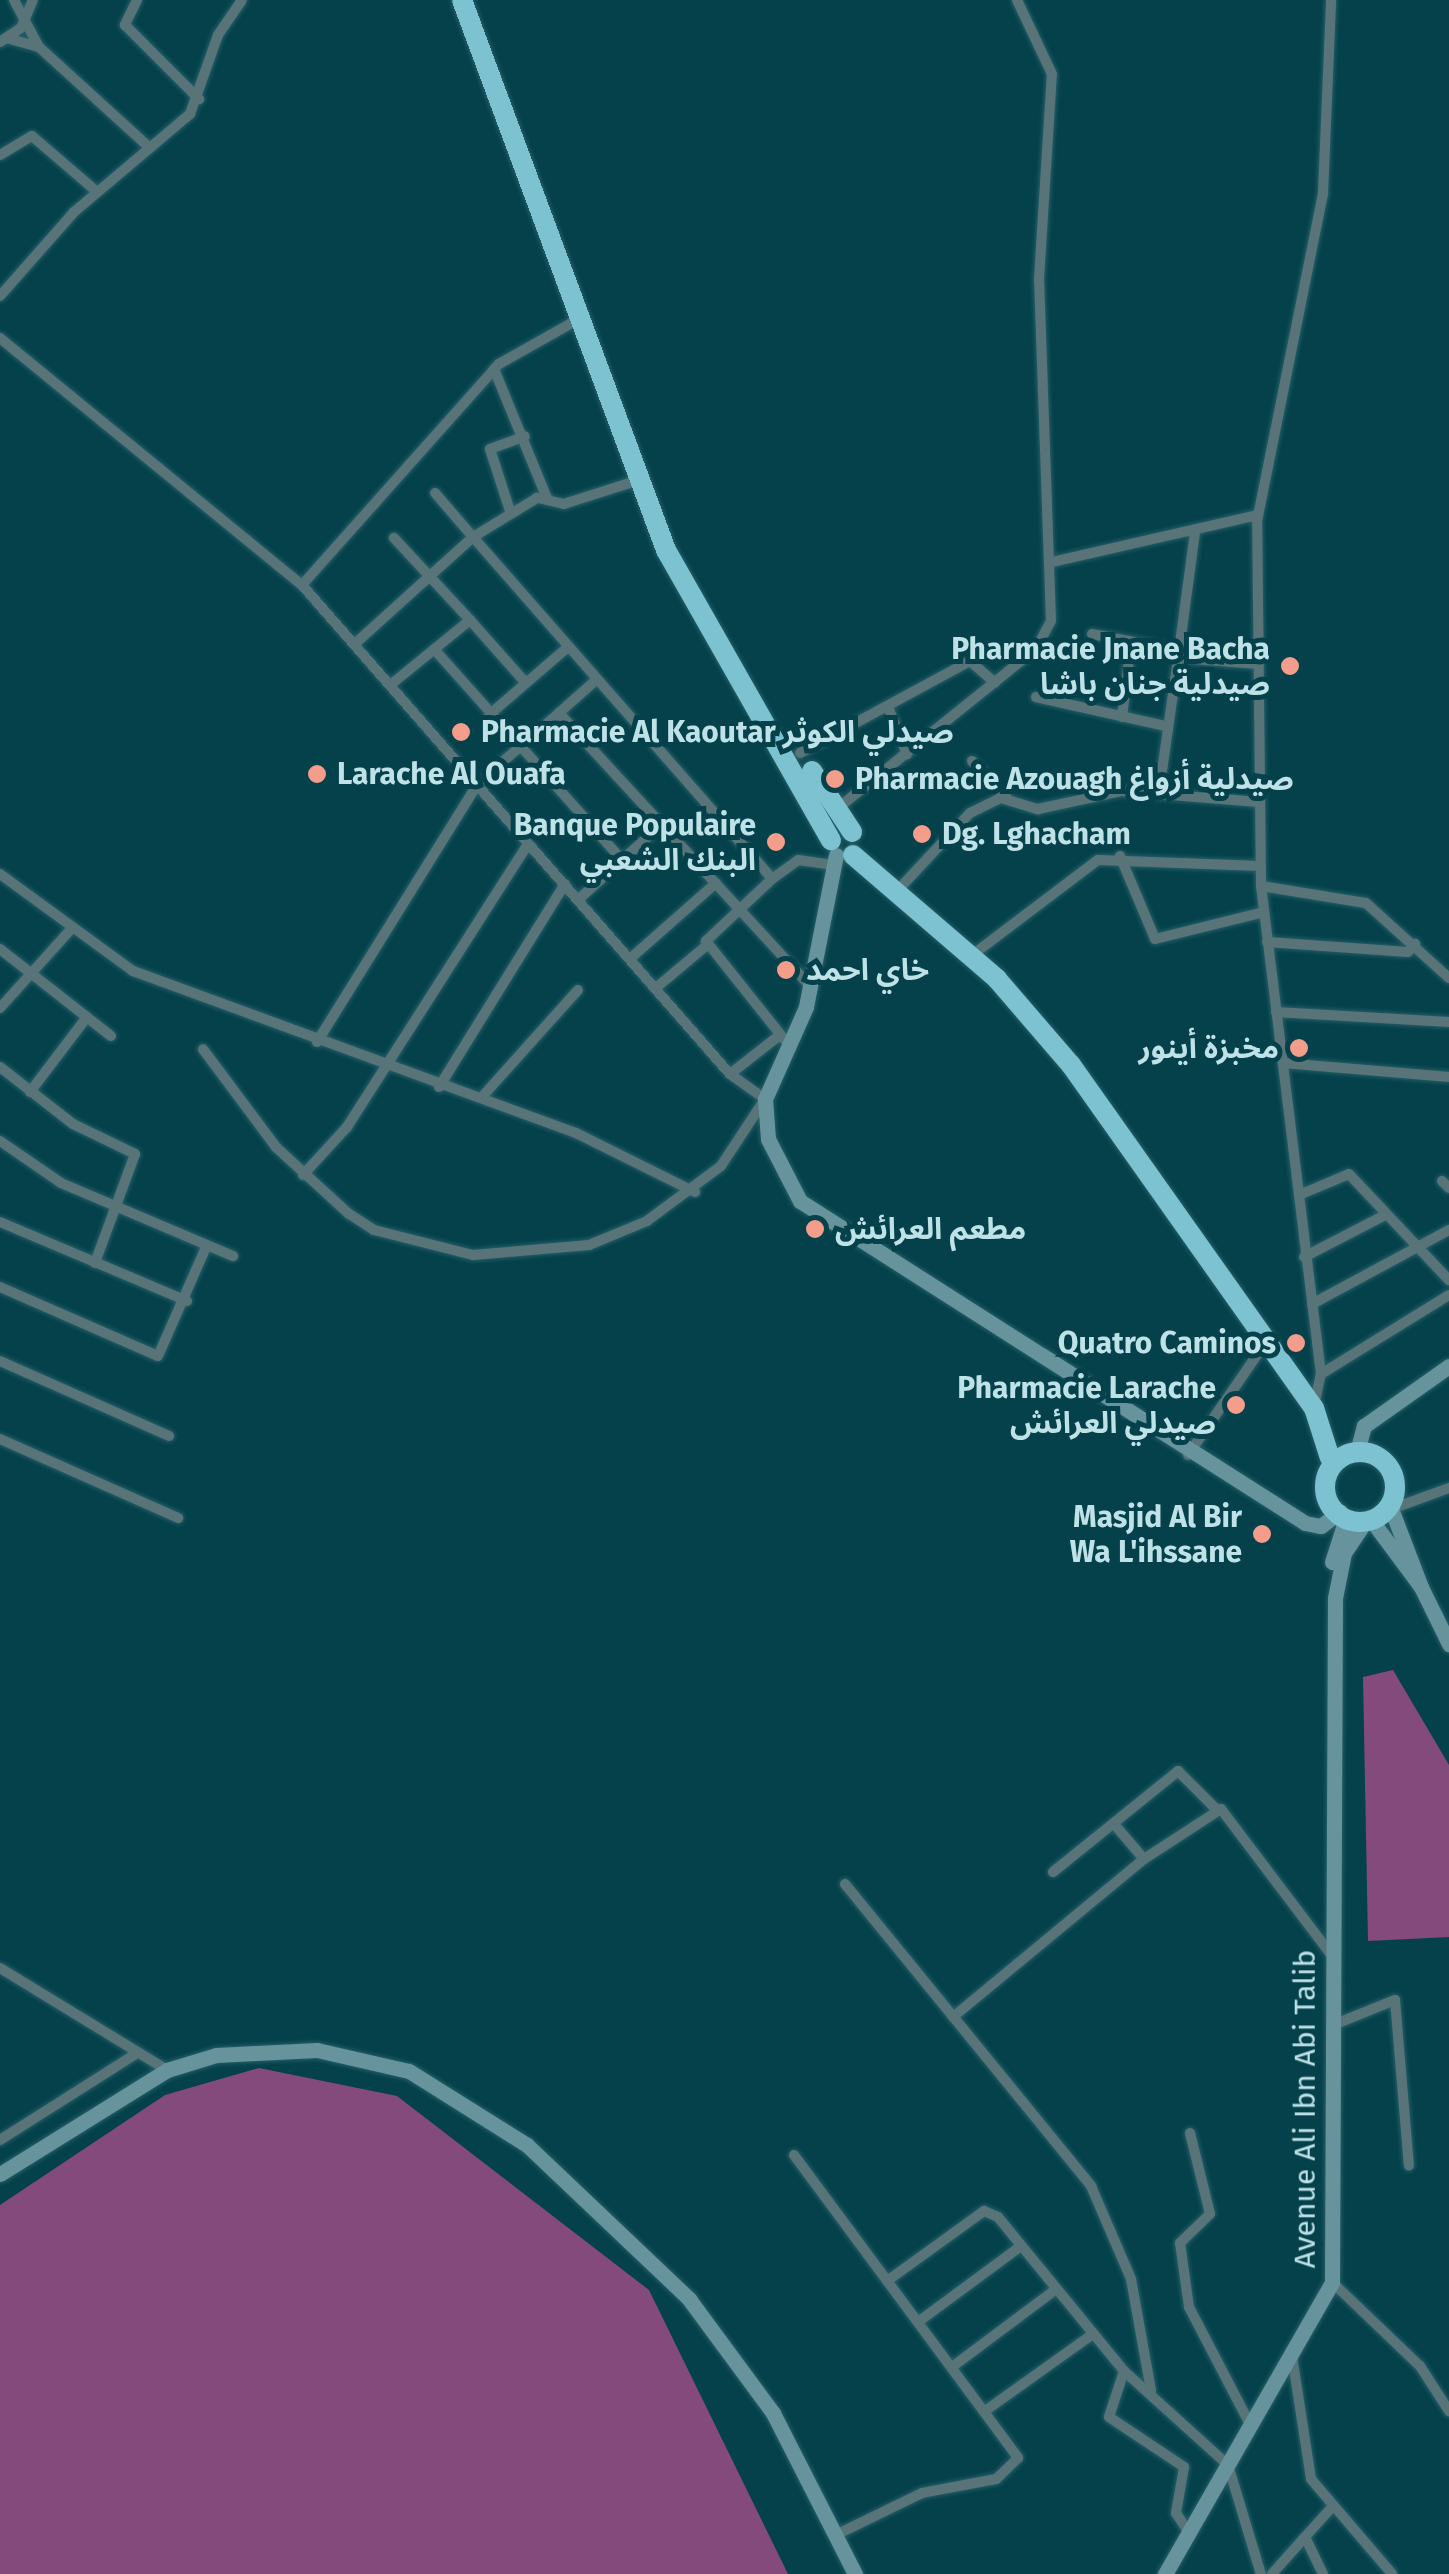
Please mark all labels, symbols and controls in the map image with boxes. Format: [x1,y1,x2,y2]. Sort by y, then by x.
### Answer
place label: Pharmacie Jnane Bacha صيدلية جنان باشا [951,631,1270,702]
marker: Pharmacie Jnane Bacha صيدلية جنان باشا [1279,655,1301,677]
place label: Pharmacie Al Kaoutar صيدلي الكوثر [481,714,954,750]
marker: Pharmacie Al Kaoutar صيدلي الكوثر [450,721,472,743]
place label: Larache Al Ouafa [337,756,566,792]
place label: Pharmacie Azouagh صيدلية أزواغ [855,761,1294,797]
marker: Larache Al Ouafa [306,763,328,785]
marker: Pharmacie Azouagh صيدلية أزواغ [824,768,846,790]
place label: Banque Populaire البنك الشعبي [514,807,756,878]
place label: Dg. Lghacham [942,816,1131,852]
marker: Dg. Lghacham [911,823,933,845]
marker: Banque Populaire البنك الشعبي [765,831,787,853]
place label: خاي احمد [806,952,929,988]
marker: خاي احمد [775,959,797,981]
place label: مخبزة أينور [1138,1030,1279,1066]
marker: مخبزة أينور [1288,1037,1310,1059]
place label: مطعم العرائش [835,1211,1026,1247]
marker: مطعم العرائش [804,1218,826,1240]
place label: Quatro Caminos [1058,1325,1276,1361]
marker: Quatro Caminos [1285,1332,1307,1354]
place label: Pharmacie Larache صيدلي العرائش [957,1370,1216,1440]
marker: Pharmacie Larache صيدلي العرائش [1225,1394,1247,1416]
place label: Masjid Al Bir Wa L'ihssane [1070,1499,1242,1570]
marker: Masjid Al Bir Wa L'ihssane [1251,1523,1273,1545]
street label: Avenue Ali Ibn Abi Talib [1287,1950,1323,2268]

